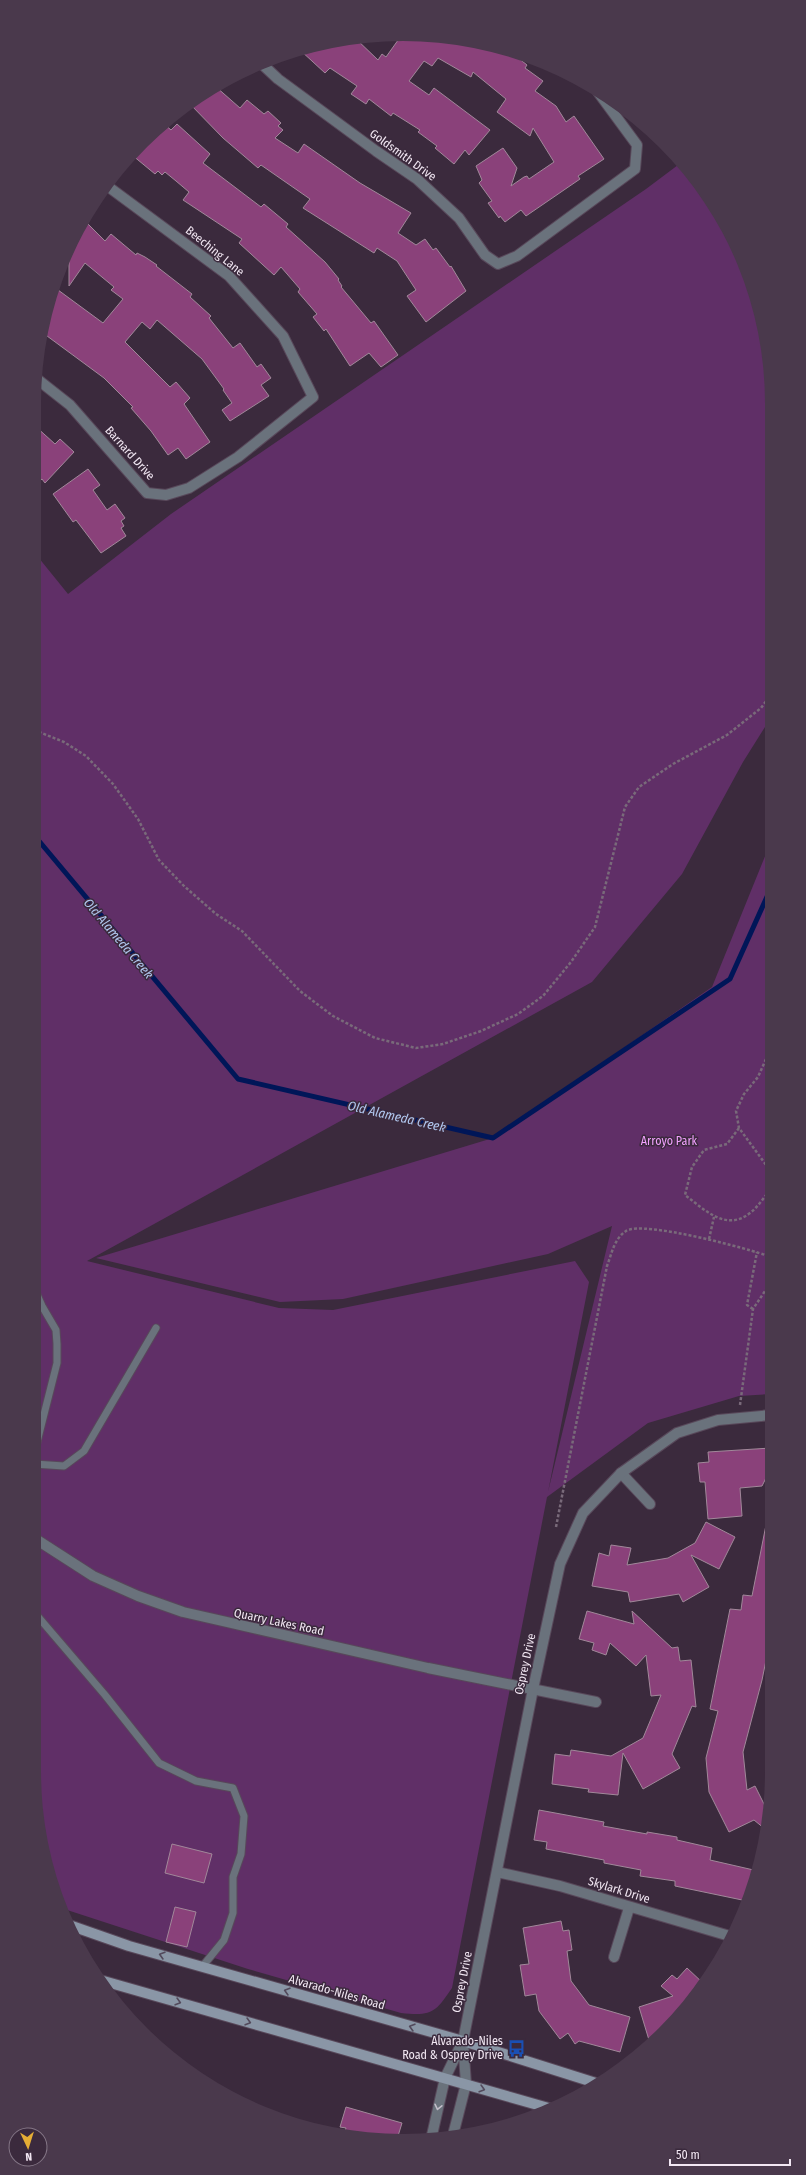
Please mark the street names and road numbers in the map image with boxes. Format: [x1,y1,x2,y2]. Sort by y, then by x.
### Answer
street label: Goldsmith Drive [367,126,439,184]
street label: Beeching Lane [183,223,247,279]
street label: Barnard Drive [102,423,158,483]
street label: Quarry Lakes Road [233,1606,325,1638]
street label: Osprey Drive [512,1632,538,1696]
street label: Skylark Drive [586,1874,652,1906]
street label: Osprey Drive [449,1950,475,2014]
street label: Alvarado-Niles Road [287,1972,387,2012]

